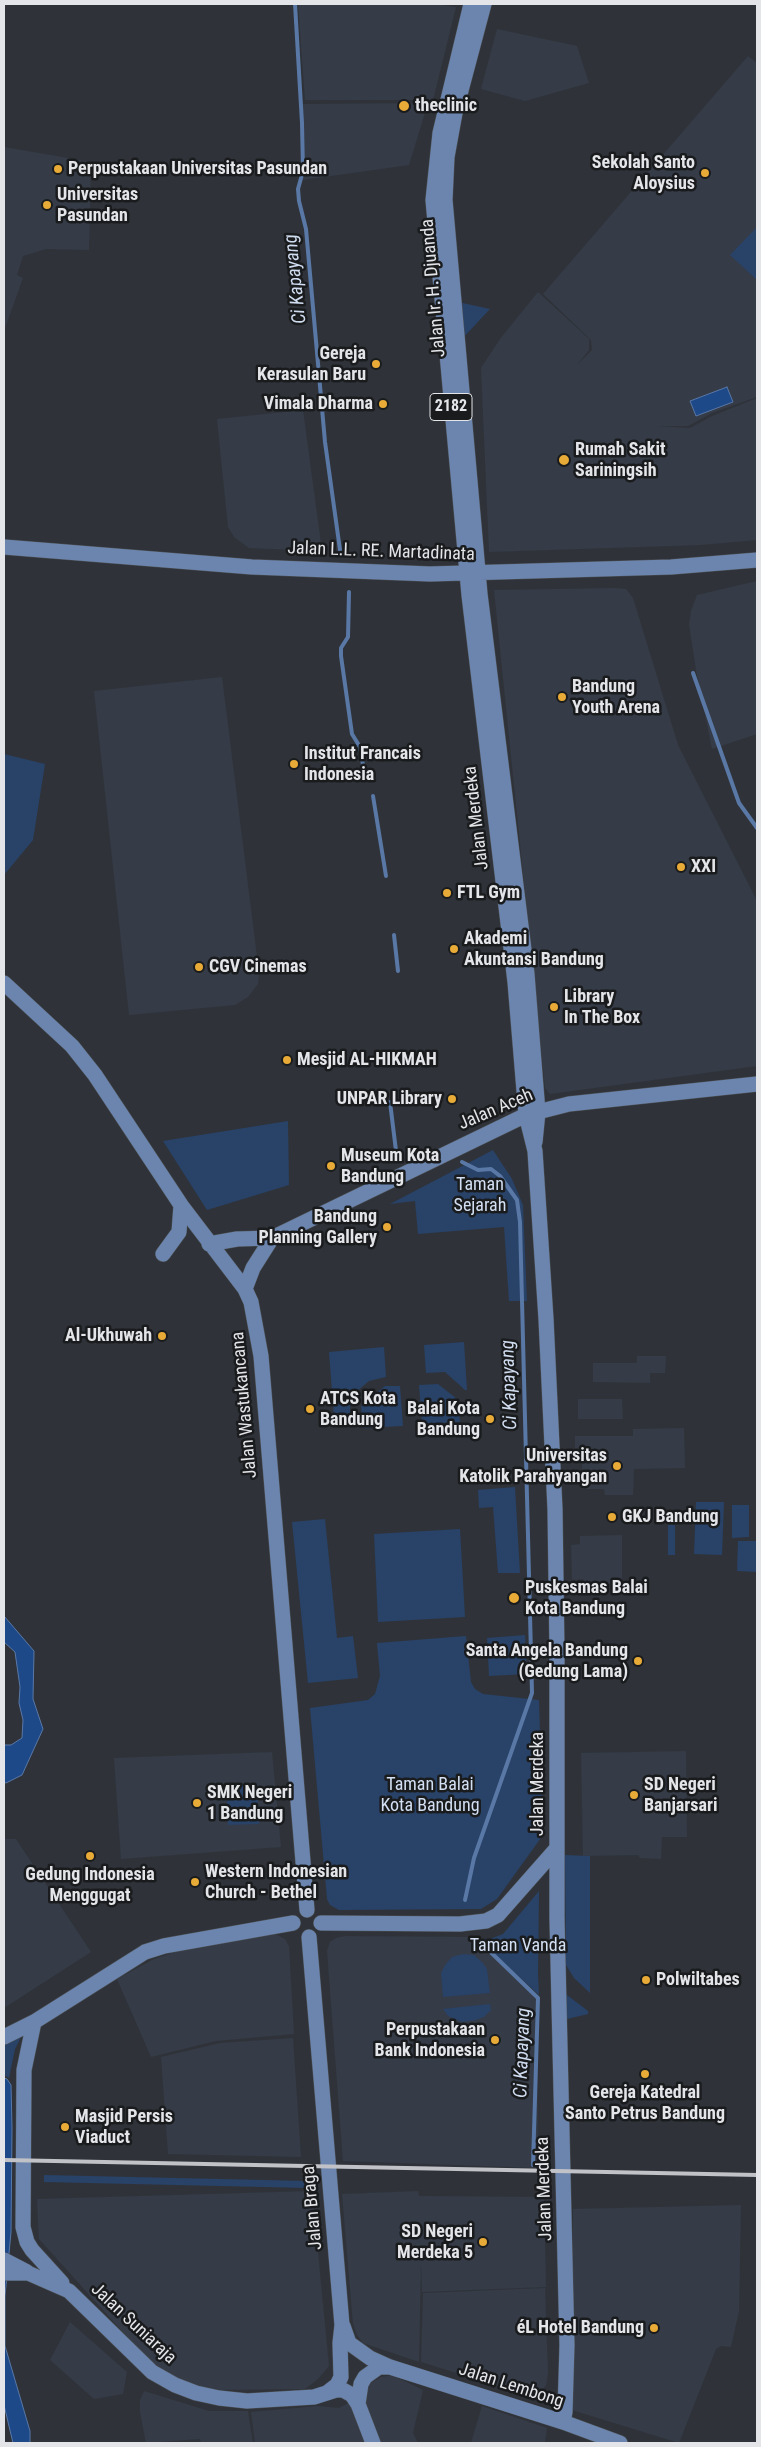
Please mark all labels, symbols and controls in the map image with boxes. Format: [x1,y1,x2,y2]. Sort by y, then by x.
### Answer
place label: theclinic [415,95,477,117]
marker: theclinic [397,99,411,113]
place label: Sekolah Santo Aloysius [592,152,695,194]
place label: Perpustakaan Universitas Pasundan [68,158,327,180]
marker: Perpustakaan Universitas Pasundan [52,163,64,175]
marker: Sekolah Santo Aloysius [699,167,711,179]
place label: Universitas Pasundan [57,184,138,226]
marker: Universitas Pasundan [41,199,53,211]
street label: Jalan Ir. H. Djuanda [417,218,451,358]
water label: Ci Kapayang [280,233,312,325]
place label: Gereja Kerasulan Baru [257,343,366,386]
marker: Gereja Kerasulan Baru [370,358,382,370]
place label: Vimala Dharma [264,393,373,415]
road number: 2182 [430,394,472,421]
marker: Vimala Dharma [377,398,389,410]
place label: Rumah Sakit Sariningsih [575,439,666,482]
marker: Rumah Sakit Sariningsih [557,453,571,467]
street label: Jalan L.L. RE. Martadinata [287,538,475,566]
place label: Bandung Youth Arena [572,676,660,719]
marker: Bandung Youth Arena [556,691,568,703]
place label: Institut Francais Indonesia [304,743,421,786]
marker: Institut Francais Indonesia [288,758,300,770]
street label: Jalan Merdeka [460,765,494,871]
place label: XXI [691,856,716,878]
marker: XXI [675,861,687,873]
place label: FTL Gym [457,882,520,904]
marker: FTL Gym [441,887,453,899]
place label: Akademi Akuntansi Bandung [464,928,604,971]
marker: Akademi Akuntansi Bandung [448,943,460,955]
place label: CGV Cinemas [209,956,307,978]
marker: CGV Cinemas [193,961,205,973]
place label: Library In The Box [564,986,640,1028]
marker: Library In The Box [548,1001,560,1013]
place label: Mesjid AL-HIKMAH [297,1049,437,1071]
marker: Mesjid AL-HIKMAH [281,1054,293,1066]
street label: Jalan Aceh [456,1085,536,1135]
place label: UNPAR Library [337,1088,442,1110]
marker: UNPAR Library [446,1093,458,1105]
place label: Museum Kota Bandung [341,1145,439,1188]
marker: Museum Kota Bandung [325,1160,337,1172]
park label: Taman Sejarah [454,1174,506,1216]
place label: Bandung Planning Gallery [259,1206,377,1248]
marker: Bandung Planning Gallery [381,1221,393,1233]
place label: Al-Ukhuwah [65,1325,152,1347]
marker: Al-Ukhuwah [156,1330,168,1342]
street label: Jalan Wastukancana [228,1331,262,1479]
water label: Ci Kapayang [497,1340,523,1430]
place label: ATCS Kota Bandung [320,1388,396,1430]
place label: Balai Kota Bandung [407,1398,480,1440]
marker: ATCS Kota Bandung [304,1403,316,1415]
marker: Balai Kota Bandung [484,1413,496,1425]
place label: Universitas Katolik Parahyangan [459,1445,607,1488]
marker: Universitas Katolik Parahyangan [611,1460,623,1472]
place label: GKJ Bandung [622,1506,719,1528]
marker: GKJ Bandung [606,1511,618,1523]
place label: Puskesmas Balai Kota Bandung [525,1577,648,1620]
marker: Puskesmas Balai Kota Bandung [507,1591,521,1605]
place label: Santa Angela Bandung (Gedung Lama) [466,1640,628,1682]
marker: Santa Angela Bandung (Gedung Lama) [632,1655,644,1667]
street label: Jalan Merdeka [527,1732,549,1836]
park label: Taman Balai Kota Bandung [380,1774,480,1816]
place label: SD Negeri Banjarsari [644,1774,717,1816]
place label: SMK Negeri 1 Bandung [207,1782,292,1825]
marker: SD Negeri Banjarsari [628,1789,640,1801]
marker: SMK Negeri 1 Bandung [191,1797,203,1809]
marker: Gedung Indonesia Menggugat [84,1850,96,1862]
place label: Western Indonesian Church - Bethel [205,1861,347,1904]
place label: Gedung Indonesia Menggugat [25,1864,155,1906]
marker: Western Indonesian Church - Bethel [189,1876,201,1888]
park label: Taman Vanda [470,1935,566,1957]
place label: Polwiltabes [656,1969,740,1991]
marker: Polwiltabes [640,1974,652,1986]
water label: Ci Kapayang [510,2008,536,2098]
place label: Perpustakaan Bank Indonesia [375,2019,485,2062]
marker: Perpustakaan Bank Indonesia [489,2034,501,2046]
marker: Gereja Katedral Santo Petrus Bandung [639,2068,651,2080]
place label: Gereja Katedral Santo Petrus Bandung [565,2082,725,2124]
place label: Masjid Persis Viaduct [75,2106,173,2148]
marker: Masjid Persis Viaduct [59,2121,71,2133]
street label: Jalan Merdeka [532,2136,558,2242]
street label: Jalan Braga [299,2165,327,2251]
place label: SD Negeri Merdeka 5 [397,2221,473,2264]
marker: SD Negeri Merdeka 5 [477,2236,489,2248]
street label: Jalan Suniaraja [86,2279,180,2369]
place label: éL Hotel Bandung [517,2317,644,2339]
marker: éL Hotel Bandung [648,2322,660,2334]
street label: Jalan Lembong [456,2359,566,2413]

